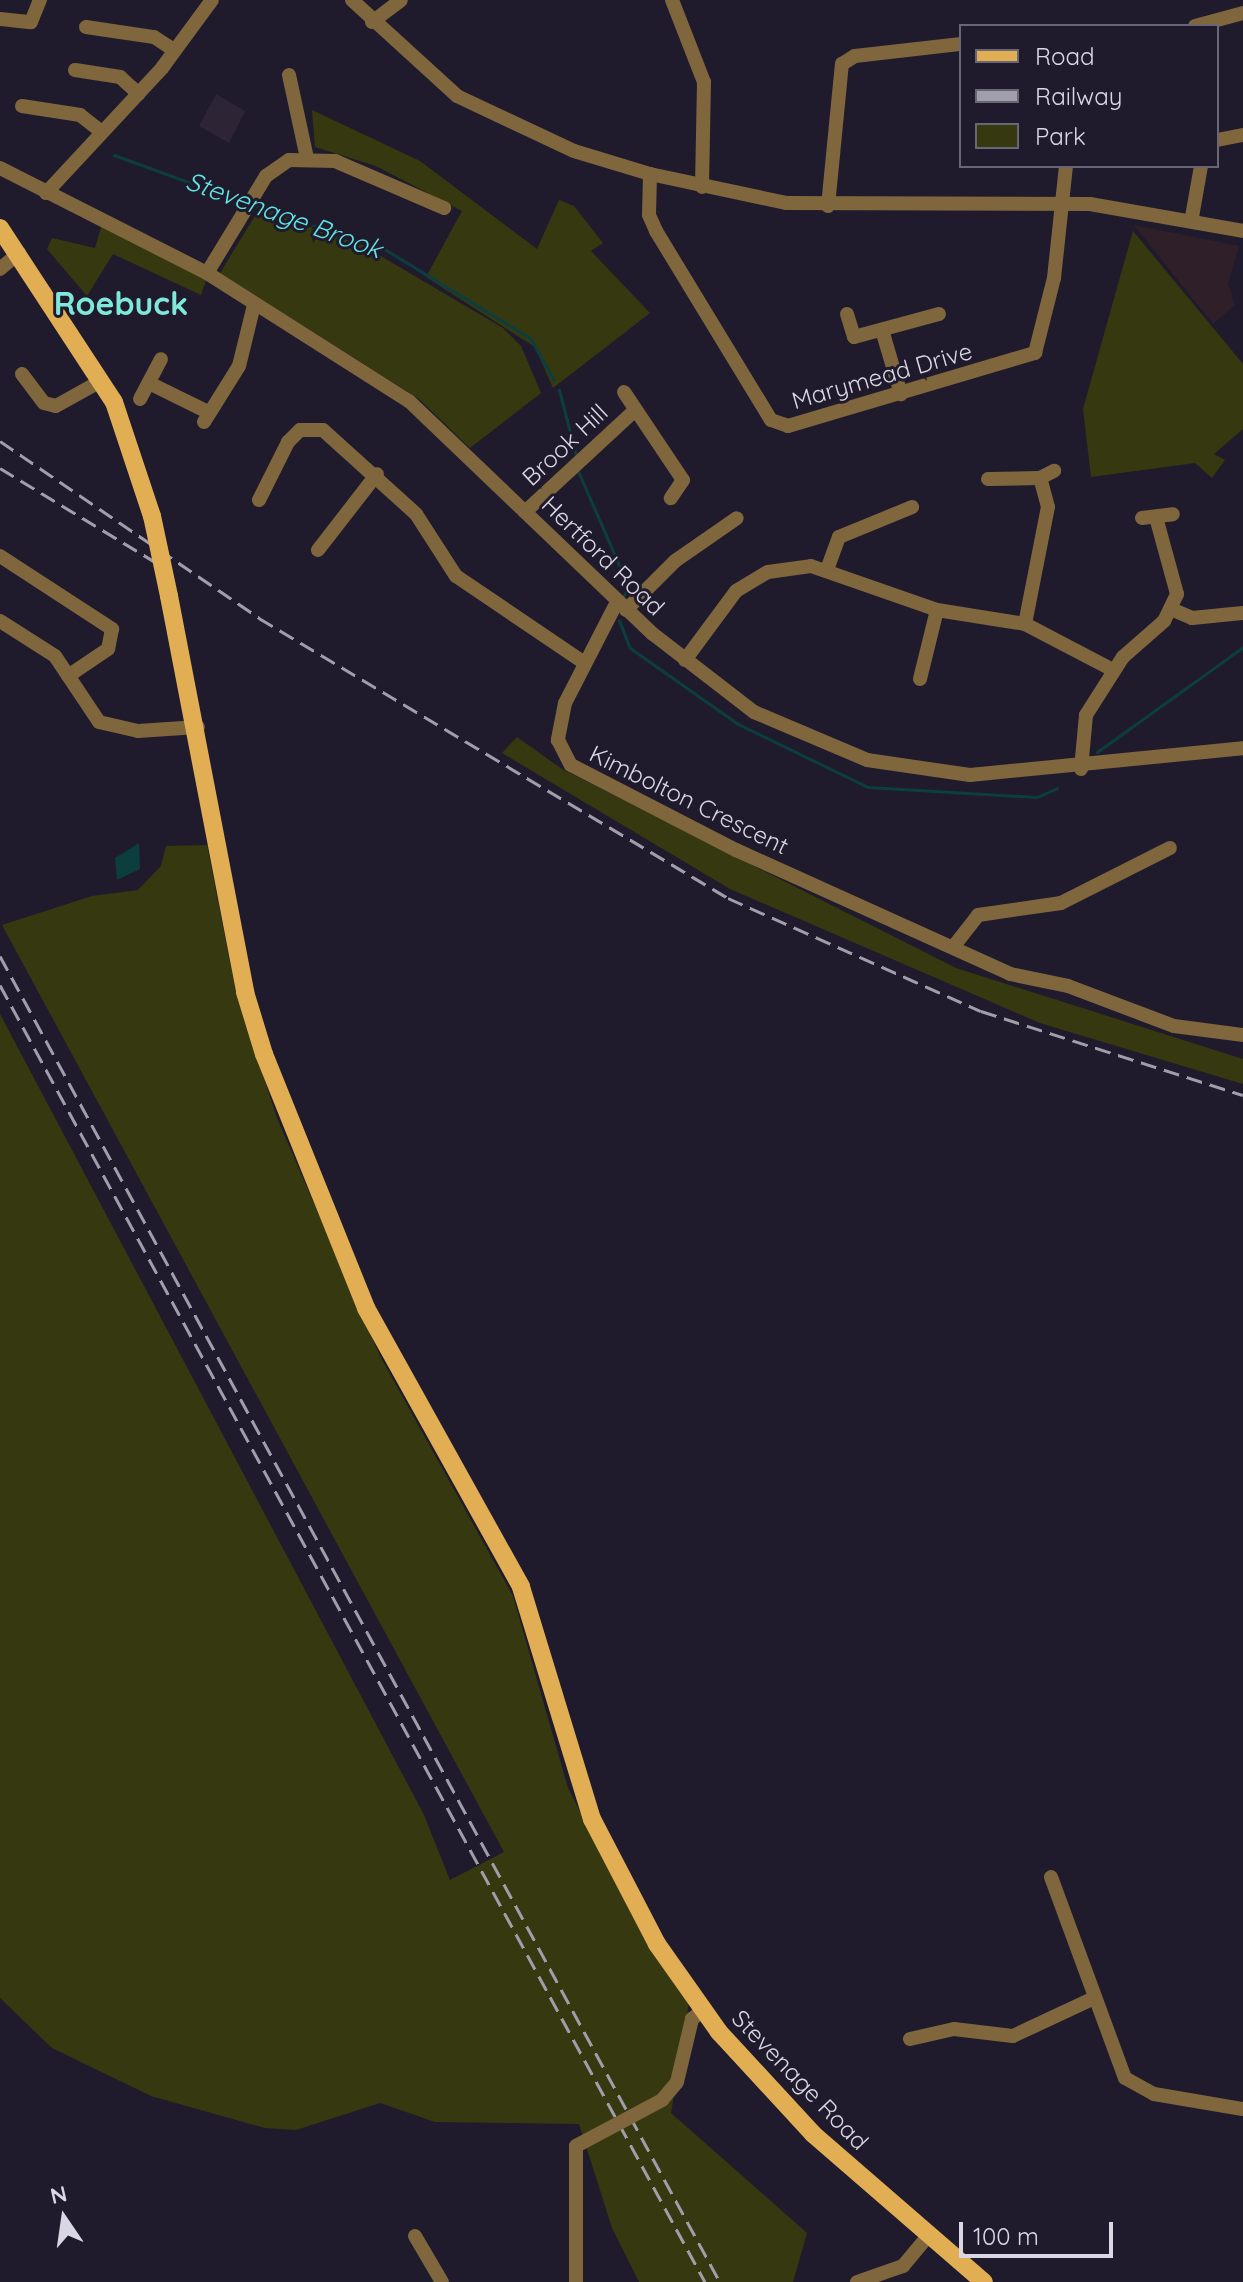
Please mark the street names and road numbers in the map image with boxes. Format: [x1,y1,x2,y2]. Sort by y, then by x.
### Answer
street label: Marymead Drive [789,336,975,416]
street label: Brook Hill [516,398,614,492]
street label: Hertford Road [536,490,670,622]
street label: Kimbolton Crescent [585,739,793,861]
street label: Stevenage Road [726,2004,874,2156]

